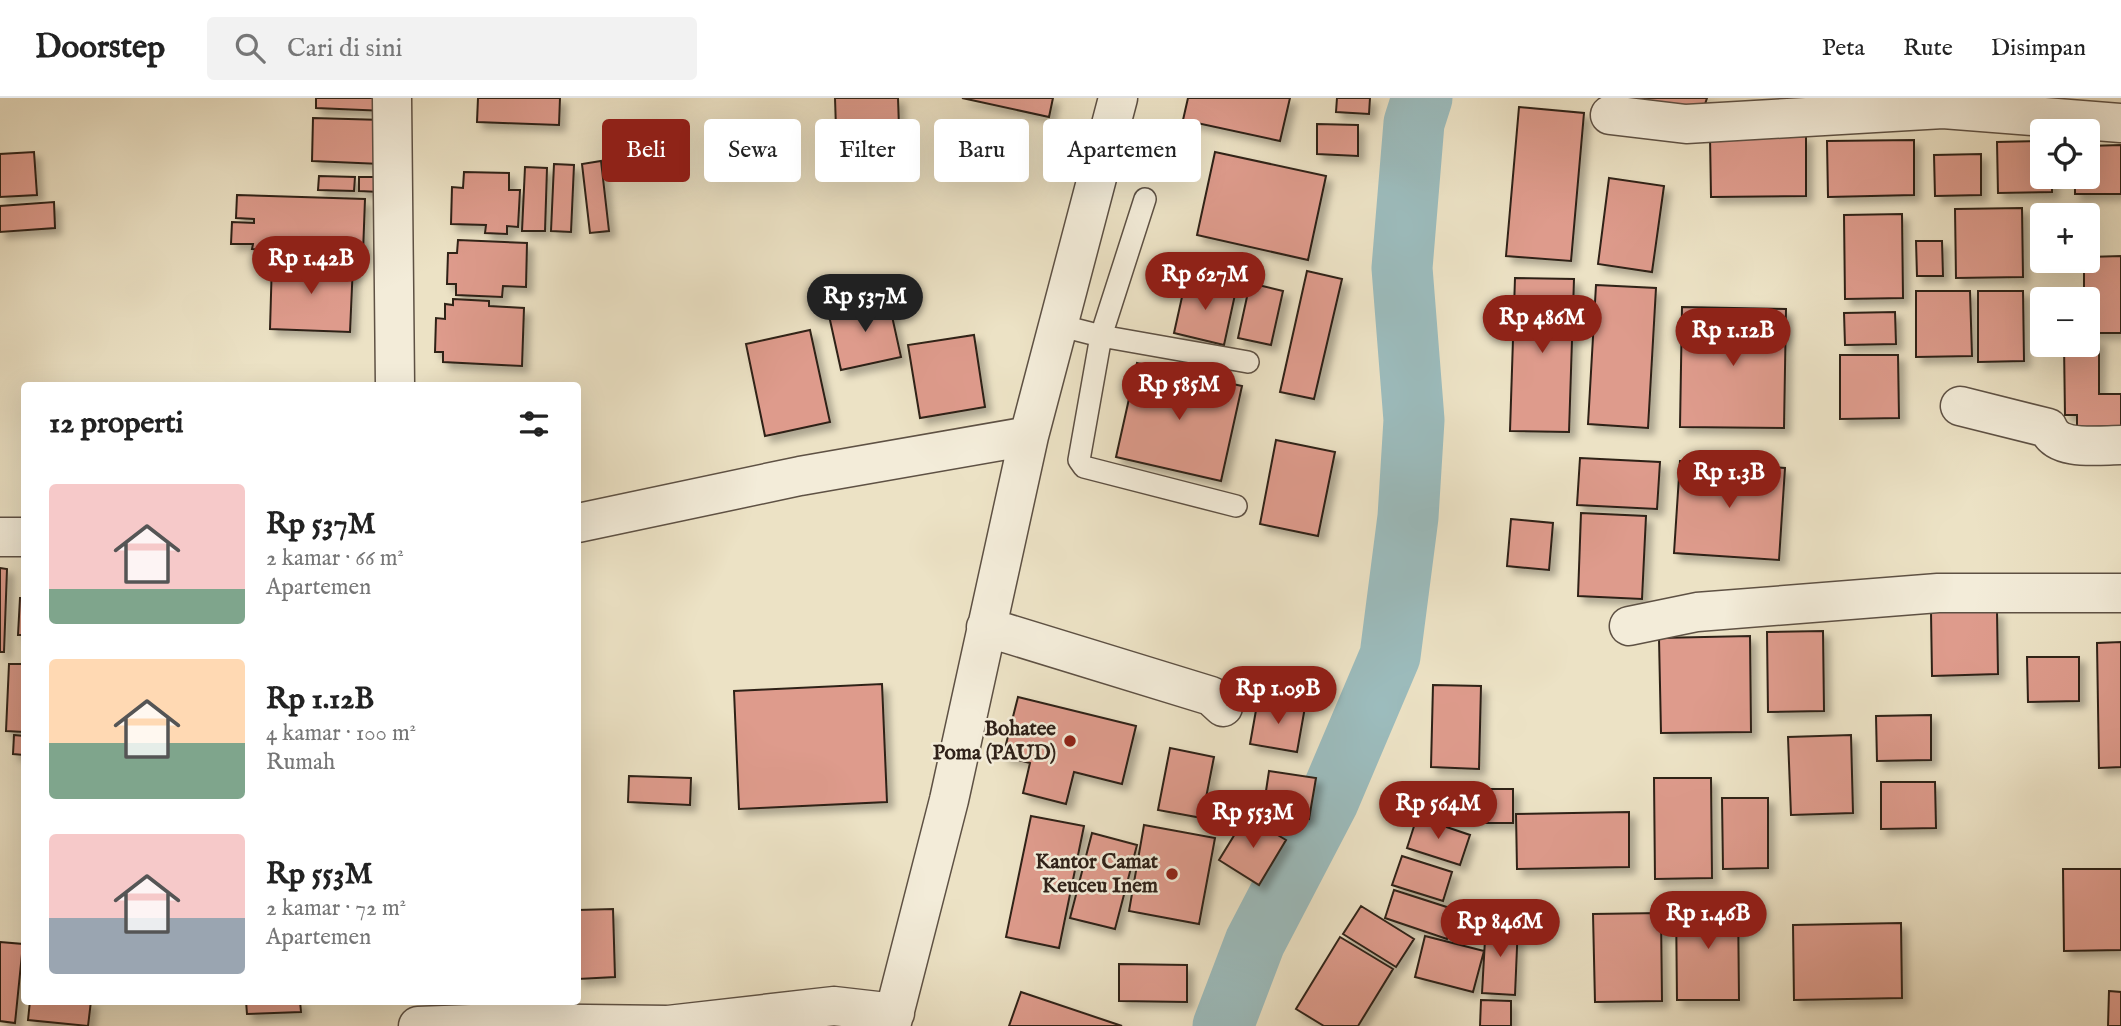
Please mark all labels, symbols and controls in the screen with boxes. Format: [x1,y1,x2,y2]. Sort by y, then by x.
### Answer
search box [207,17,697,80]
text: Doorstep [35,27,165,69]
icon: search [231,29,269,67]
text: Cari di sini [287,32,402,65]
text: Peta [1822,33,1865,64]
text: Rute [1903,33,1953,64]
text: Disimpan [1991,33,2086,64]
chip: Beli [602,119,690,182]
chip: Sewa [704,119,801,182]
chip: Filter [815,119,920,182]
chip: Baru [934,119,1029,182]
chip: Apartemen [1043,119,1201,182]
map controls [2030,119,2100,357]
button: locate [2030,119,2100,189]
button: + [2030,203,2100,273]
pin: Rp 1.42B [239,236,383,296]
text: Rp 1.42B [268,244,354,273]
pin: Rp 627M [1140,252,1270,312]
text: Rp 627M [1161,260,1249,289]
pin: Rp 537M [800,274,930,334]
text: Rp 537M [823,282,907,311]
button: − [2030,287,2100,357]
pin: Rp 486M [1477,296,1607,355]
text: Rp 486M [1499,303,1585,332]
pin: Rp 1.12B [1661,308,1805,368]
text: Rp 1.12B [1692,316,1774,345]
pin: Rp 585M [1114,362,1244,422]
text: Rp 585M [1138,370,1220,399]
text: 12 properti [49,405,184,443]
icon: filters [515,405,553,443]
pin: Rp 1.3B [1664,450,1794,510]
text: Rp 1.3B [1693,458,1765,487]
text: Rp 537M [266,506,376,544]
icon: home [105,512,189,596]
text: 2 kamar · 66 m² [266,544,404,573]
text: Apartemen [266,573,371,602]
pin: Rp 1.09B [1206,666,1350,726]
text: Rp 1.09B [1236,674,1320,703]
text: Rp 1.12B [266,681,374,719]
icon: home [105,687,189,771]
place label: Bohatee Poma (PAUD) [933,716,1056,767]
text: 4 kamar · 100 m² [266,719,416,748]
marker: Bohatee Poma (PAUD) [1062,733,1078,749]
text: Rumah [266,748,335,777]
pin: Rp 564M [1373,782,1503,841]
text: Rp 564M [1395,789,1481,818]
pin: Rp 553M [1188,790,1318,850]
text: Rp 553M [1212,798,1294,827]
place label: Kantor Camat Keuceu Inem [1035,849,1159,900]
text: Rp 553M [266,856,373,894]
icon: home [105,862,189,946]
marker: Kantor Camat Keuceu Inem [1164,866,1180,882]
pin: Rp 1.46B [1636,892,1780,951]
text: 2 kamar · 72 m² [266,894,406,923]
text: Rp 1.46B [1666,899,1750,928]
pin: Rp 846M [1435,900,1565,959]
text: Rp 846M [1457,907,1543,936]
text: Apartemen [266,923,371,952]

